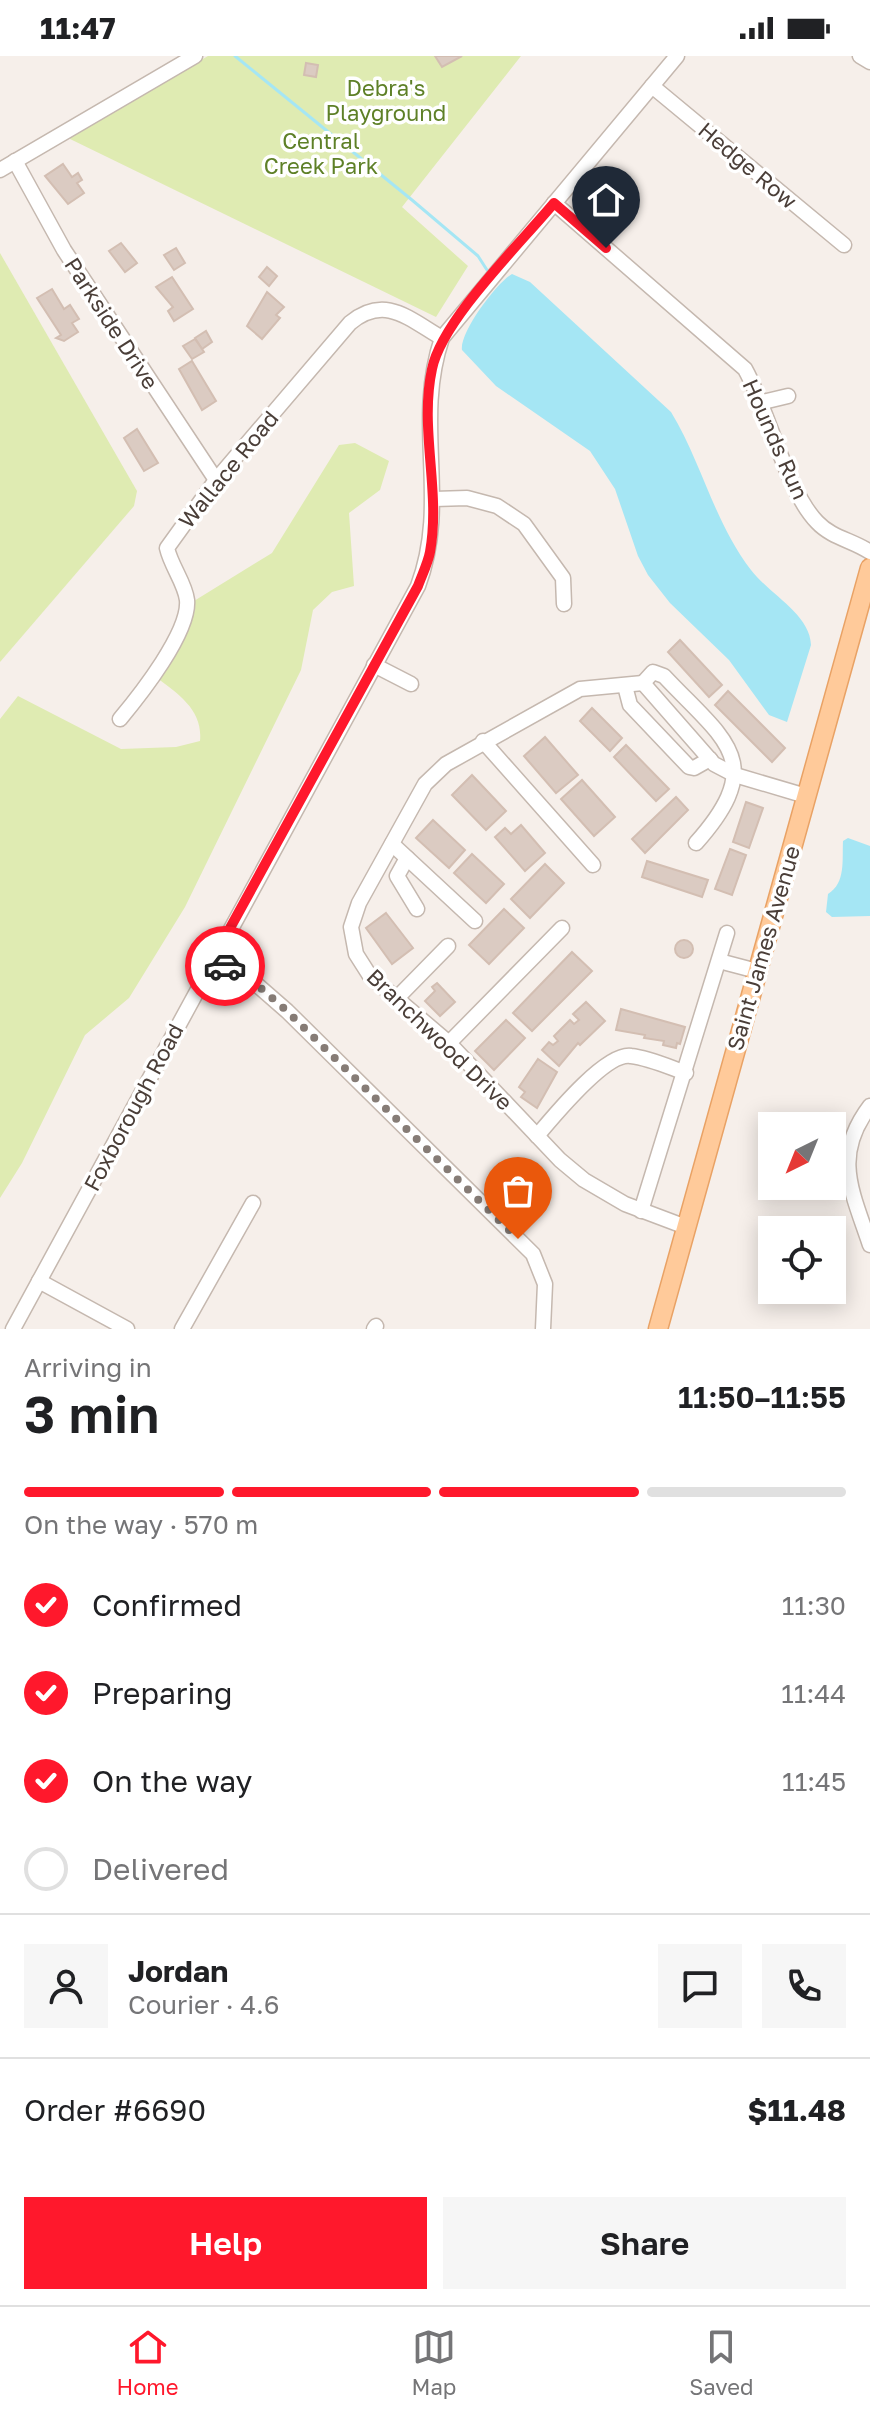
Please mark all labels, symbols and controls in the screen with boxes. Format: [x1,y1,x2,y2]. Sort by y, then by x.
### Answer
text: 11:47 [40,10,116,46]
park label: Debra's Playground [326,74,446,126]
street label: Hedge Row [693,116,803,214]
park label: Central Creek Park [264,127,378,179]
pin [572,166,640,248]
icon: home [584,178,628,222]
street label: Parkside Drive [59,252,165,394]
street label: Hounds Run [737,375,815,503]
street label: Wallace Road [172,405,284,533]
street label: Saint James Avenue [721,843,805,1053]
courier [185,926,265,1006]
icon: car [203,944,247,988]
street label: Branchwood Drive [362,963,518,1115]
street label: Foxborough Road [77,1019,189,1195]
north arrow [758,1112,846,1200]
map controls [758,1112,846,1304]
pin [484,1157,552,1239]
icon: bag [496,1169,540,1213]
button: locate [758,1216,846,1304]
text: Arriving in [24,1352,152,1383]
text: 11:50–11:55 [678,1379,846,1415]
text: 3 min [24,1382,159,1444]
text: On the way · 570 m [24,1509,258,1540]
icon: check [24,1583,68,1627]
text: Confirmed [92,1587,242,1623]
text: 11:30 [782,1590,846,1621]
icon: check [24,1671,68,1715]
text: Preparing [92,1675,233,1711]
text: 11:44 [781,1678,846,1709]
icon: check [24,1759,68,1803]
text: On the way [92,1763,252,1799]
text: 11:45 [782,1766,846,1797]
text: Delivered [92,1851,229,1887]
button: person [24,1944,108,2028]
button: chat [658,1944,742,2028]
button: phone [762,1944,846,2028]
text: Jordan [128,1953,228,1989]
text: Courier · 4.6 [128,1989,280,2020]
text: Order #6690 [24,2092,206,2128]
text: $11.48 [747,2092,846,2128]
button: Help [24,2197,427,2289]
button: Share [443,2197,846,2289]
tab: Home [116,2325,179,2400]
tab: Map [411,2325,456,2400]
tab: Saved [689,2325,754,2400]

